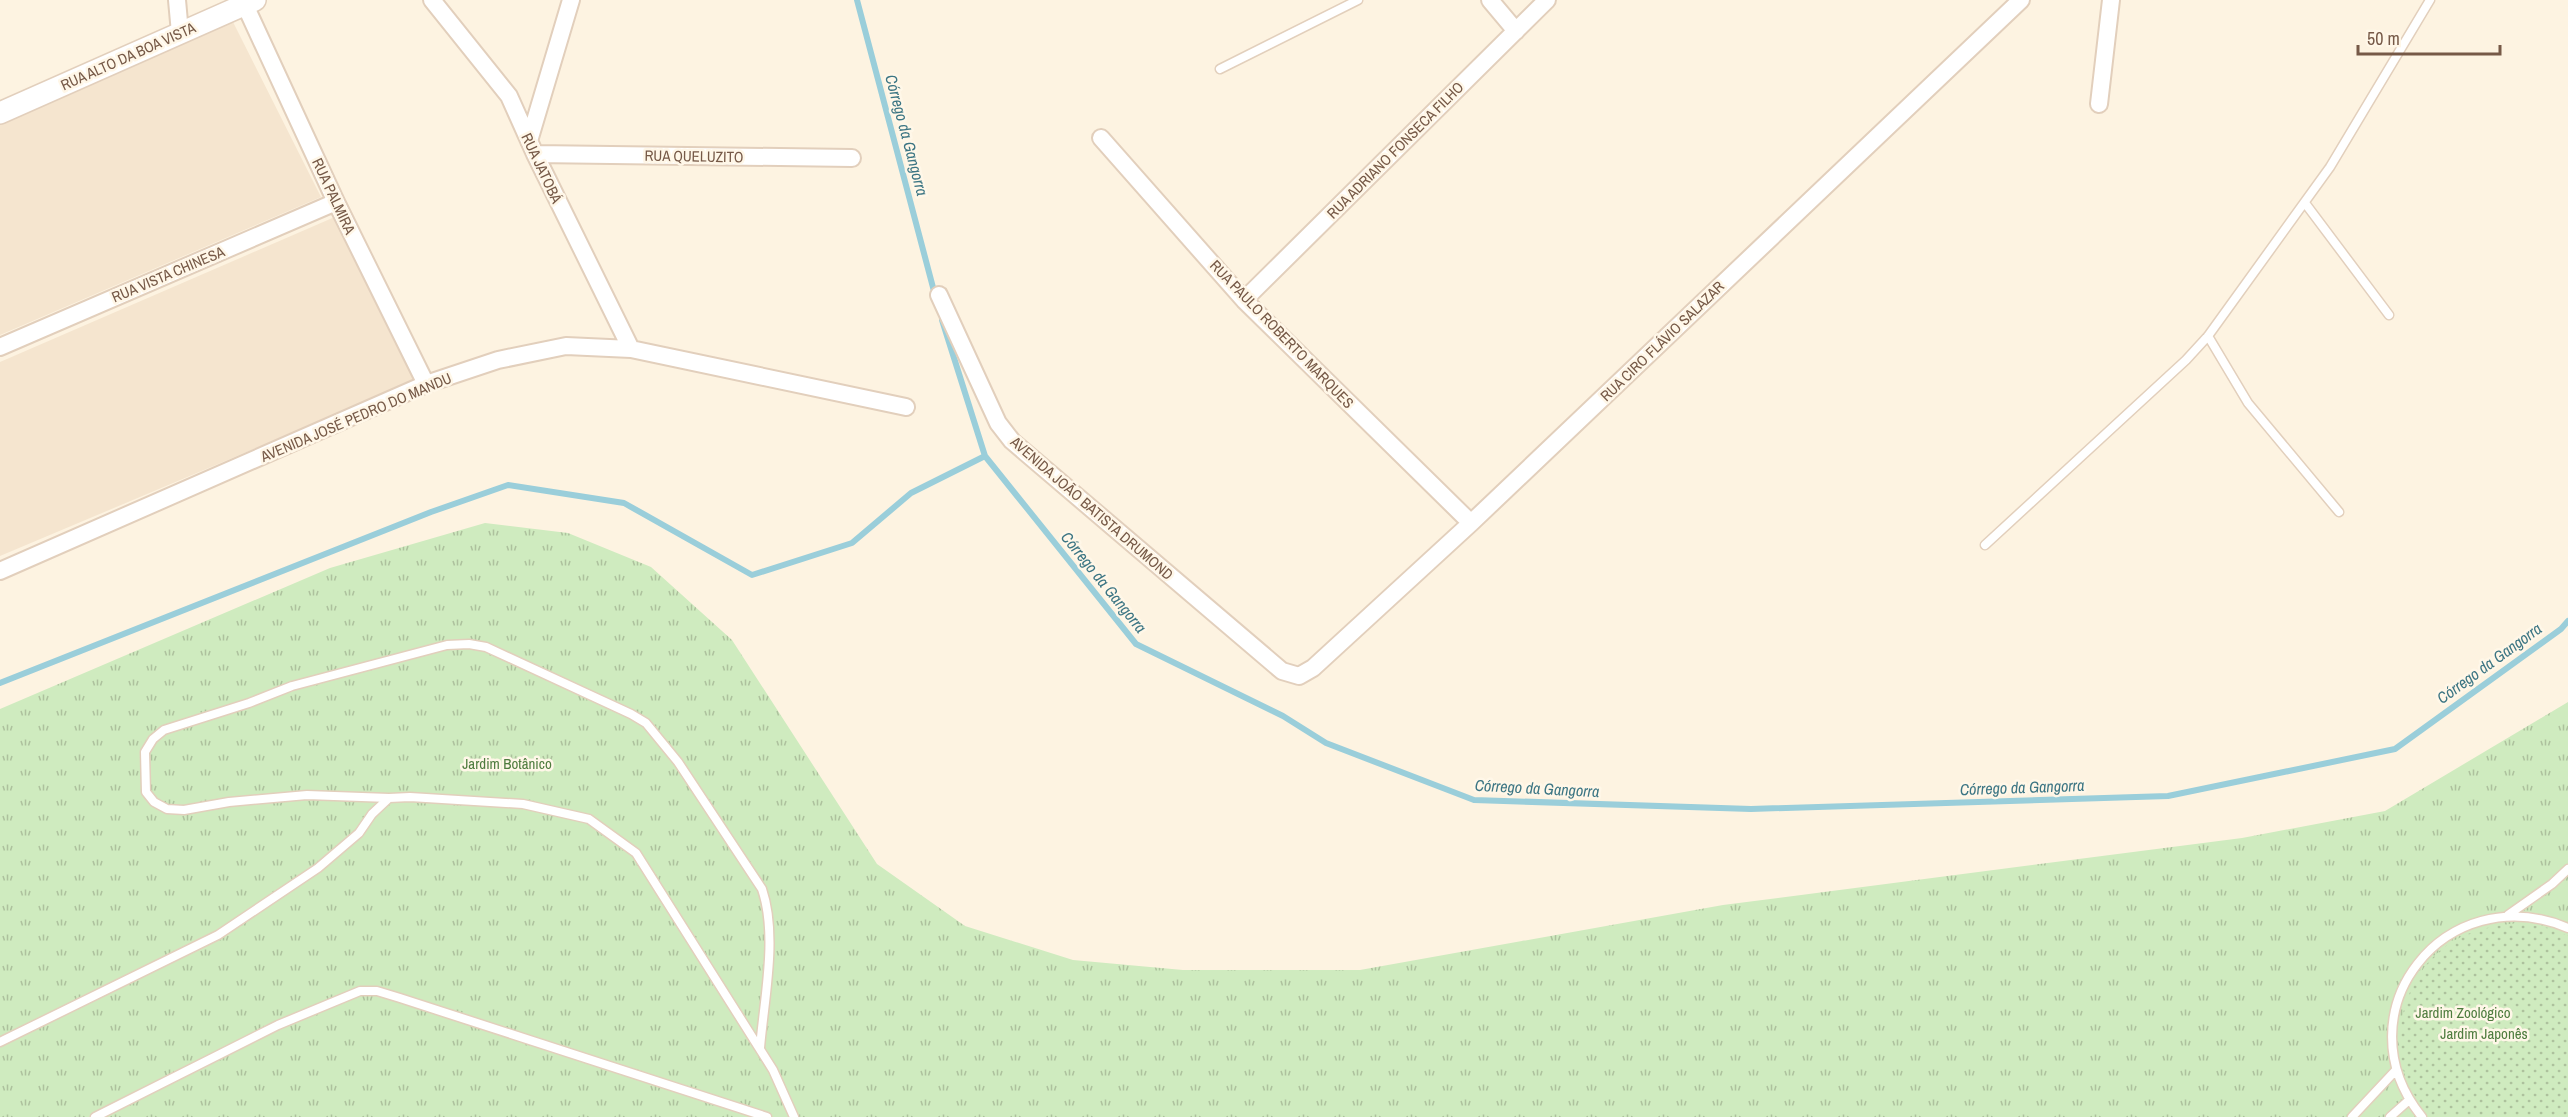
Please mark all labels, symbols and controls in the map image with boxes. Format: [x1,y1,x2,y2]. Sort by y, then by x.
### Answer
street label: RUA ALTO DA BOA VISTA [57,16,200,95]
scale bar [2358,18,2500,56]
text: 50 m [2367,26,2400,51]
water label: Córrego da Gangorra [880,72,934,198]
street label: RUA ADRIANO FONSECA FILHO [1322,77,1468,223]
street label: RUA JATOBÁ [517,129,568,207]
street label: RUA QUELUZITO [644,145,744,167]
street label: RUA PALMIRA [307,154,361,238]
street label: RUA VISTA CHINESA [108,240,228,307]
street label: RUA PAULO ROBERTO MARQUES [1205,255,1359,413]
street label: RUA CIRO FLÁVIO SALAZAR [1595,276,1729,406]
street label: AVENIDA JOSÉ PEDRO DO MANDU [256,367,455,467]
street label: AVENIDA JOÃO BATISTA DRUMOND [1005,431,1178,585]
water label: Córrego da Gangorra [1056,527,1152,637]
water label: Córrego da Gangorra [2432,617,2546,709]
park label: Jardim Botânico [462,753,552,774]
water label: Córrego da Gangorra [1474,774,1600,802]
water label: Córrego da Gangorra [1959,774,2085,800]
park label: Jardim Zoológico [2415,1002,2511,1023]
park label: Jardim Japonês [2440,1023,2528,1044]

